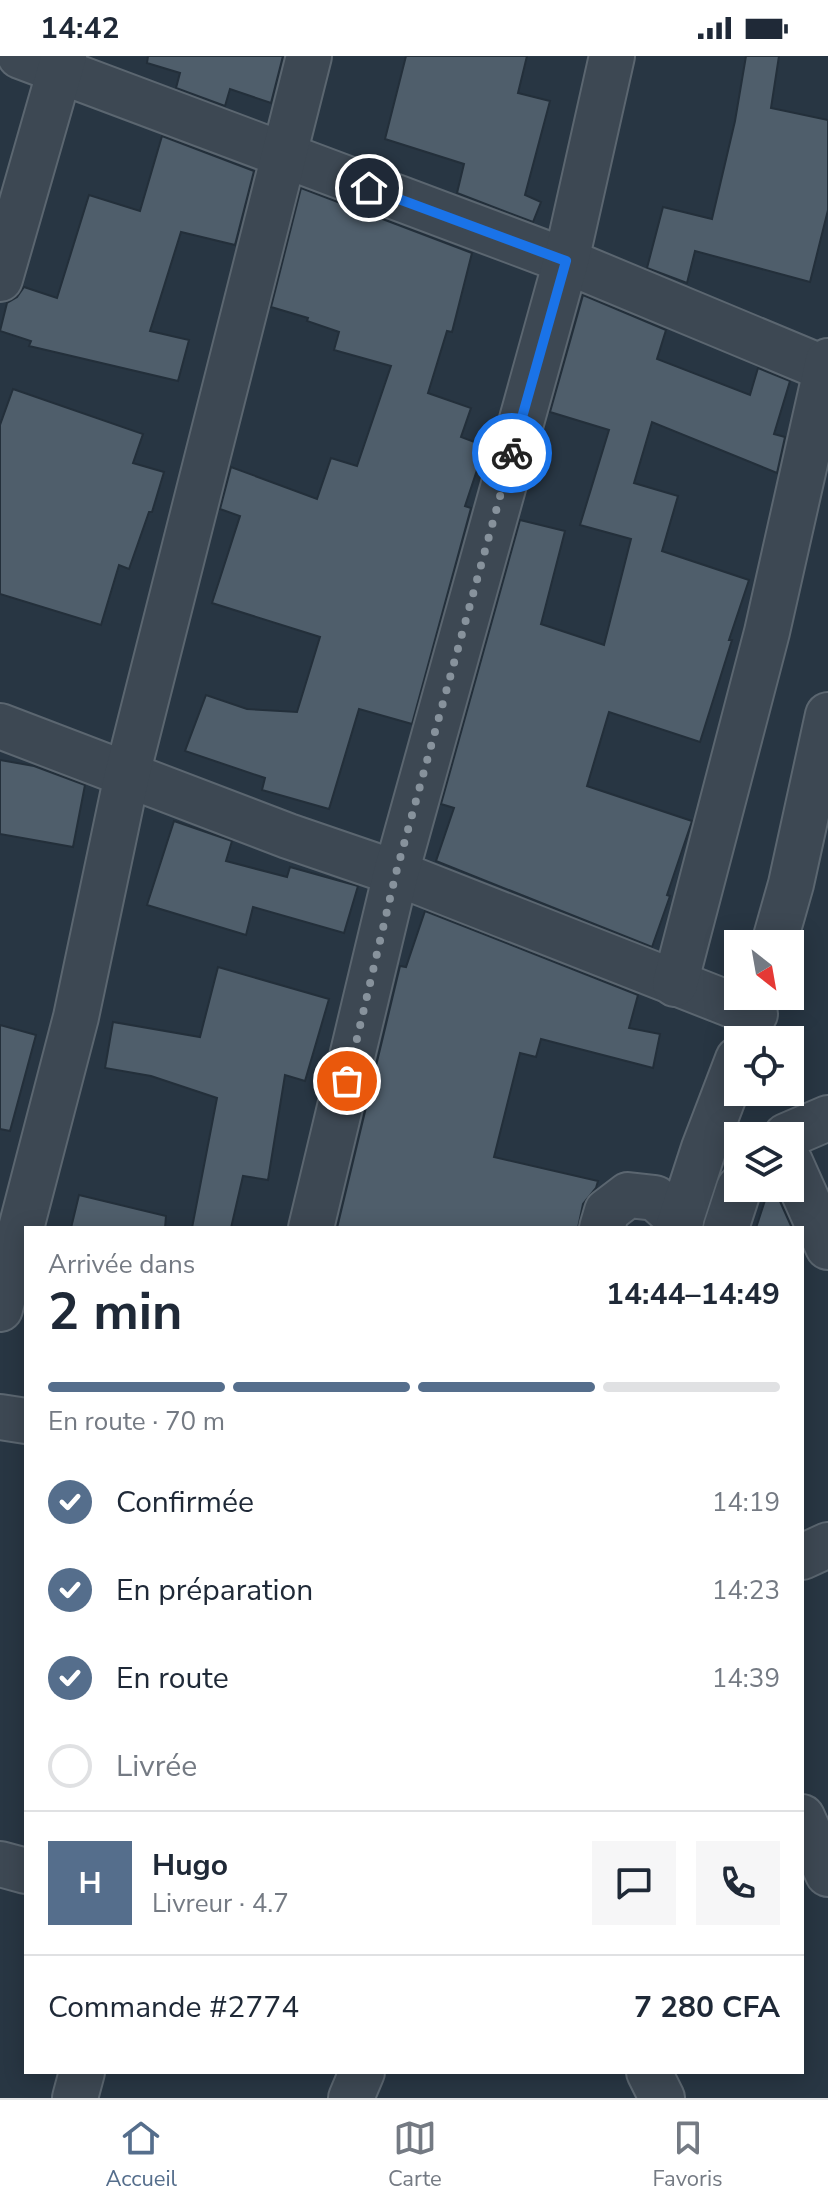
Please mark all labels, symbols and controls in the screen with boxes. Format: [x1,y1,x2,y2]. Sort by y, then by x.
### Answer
text: 14:42 [40,8,119,49]
pin [335,154,403,222]
icon: home [347,166,391,210]
courier [472,413,552,493]
icon: bike [490,431,534,475]
north arrow [724,930,804,1010]
map controls [724,930,804,1202]
button: locate [724,1026,804,1106]
pin [313,1047,381,1115]
icon: bag [325,1059,369,1103]
button: layers [724,1122,804,1202]
text: Arrivée dans [48,1247,195,1282]
text: 14:44–14:49 [606,1274,780,1315]
text: 2 min [48,1276,183,1347]
text: En route · 70 m [48,1404,225,1439]
icon: check [48,1480,92,1524]
text: Confirmée [116,1482,254,1523]
text: 14:19 [712,1485,780,1520]
icon: check [48,1568,92,1612]
text: En préparation [116,1570,313,1611]
text: 14:23 [712,1573,780,1608]
icon: check [48,1656,92,1700]
text: En route [116,1658,229,1699]
text: 14:39 [712,1661,780,1696]
text: Livrée [116,1746,197,1787]
button: chat [592,1841,676,1925]
button: phone [696,1841,780,1925]
text: Hugo [152,1845,228,1886]
text: H [78,1863,102,1904]
text: Livreur · 4.7 [152,1886,289,1921]
text: Commande #2774 [48,1987,299,2028]
text: 7 280 CFA [634,1987,780,2028]
tab: Accueil [105,2116,177,2194]
tab: Carte [388,2116,442,2194]
tab: Favoris [652,2116,723,2194]

